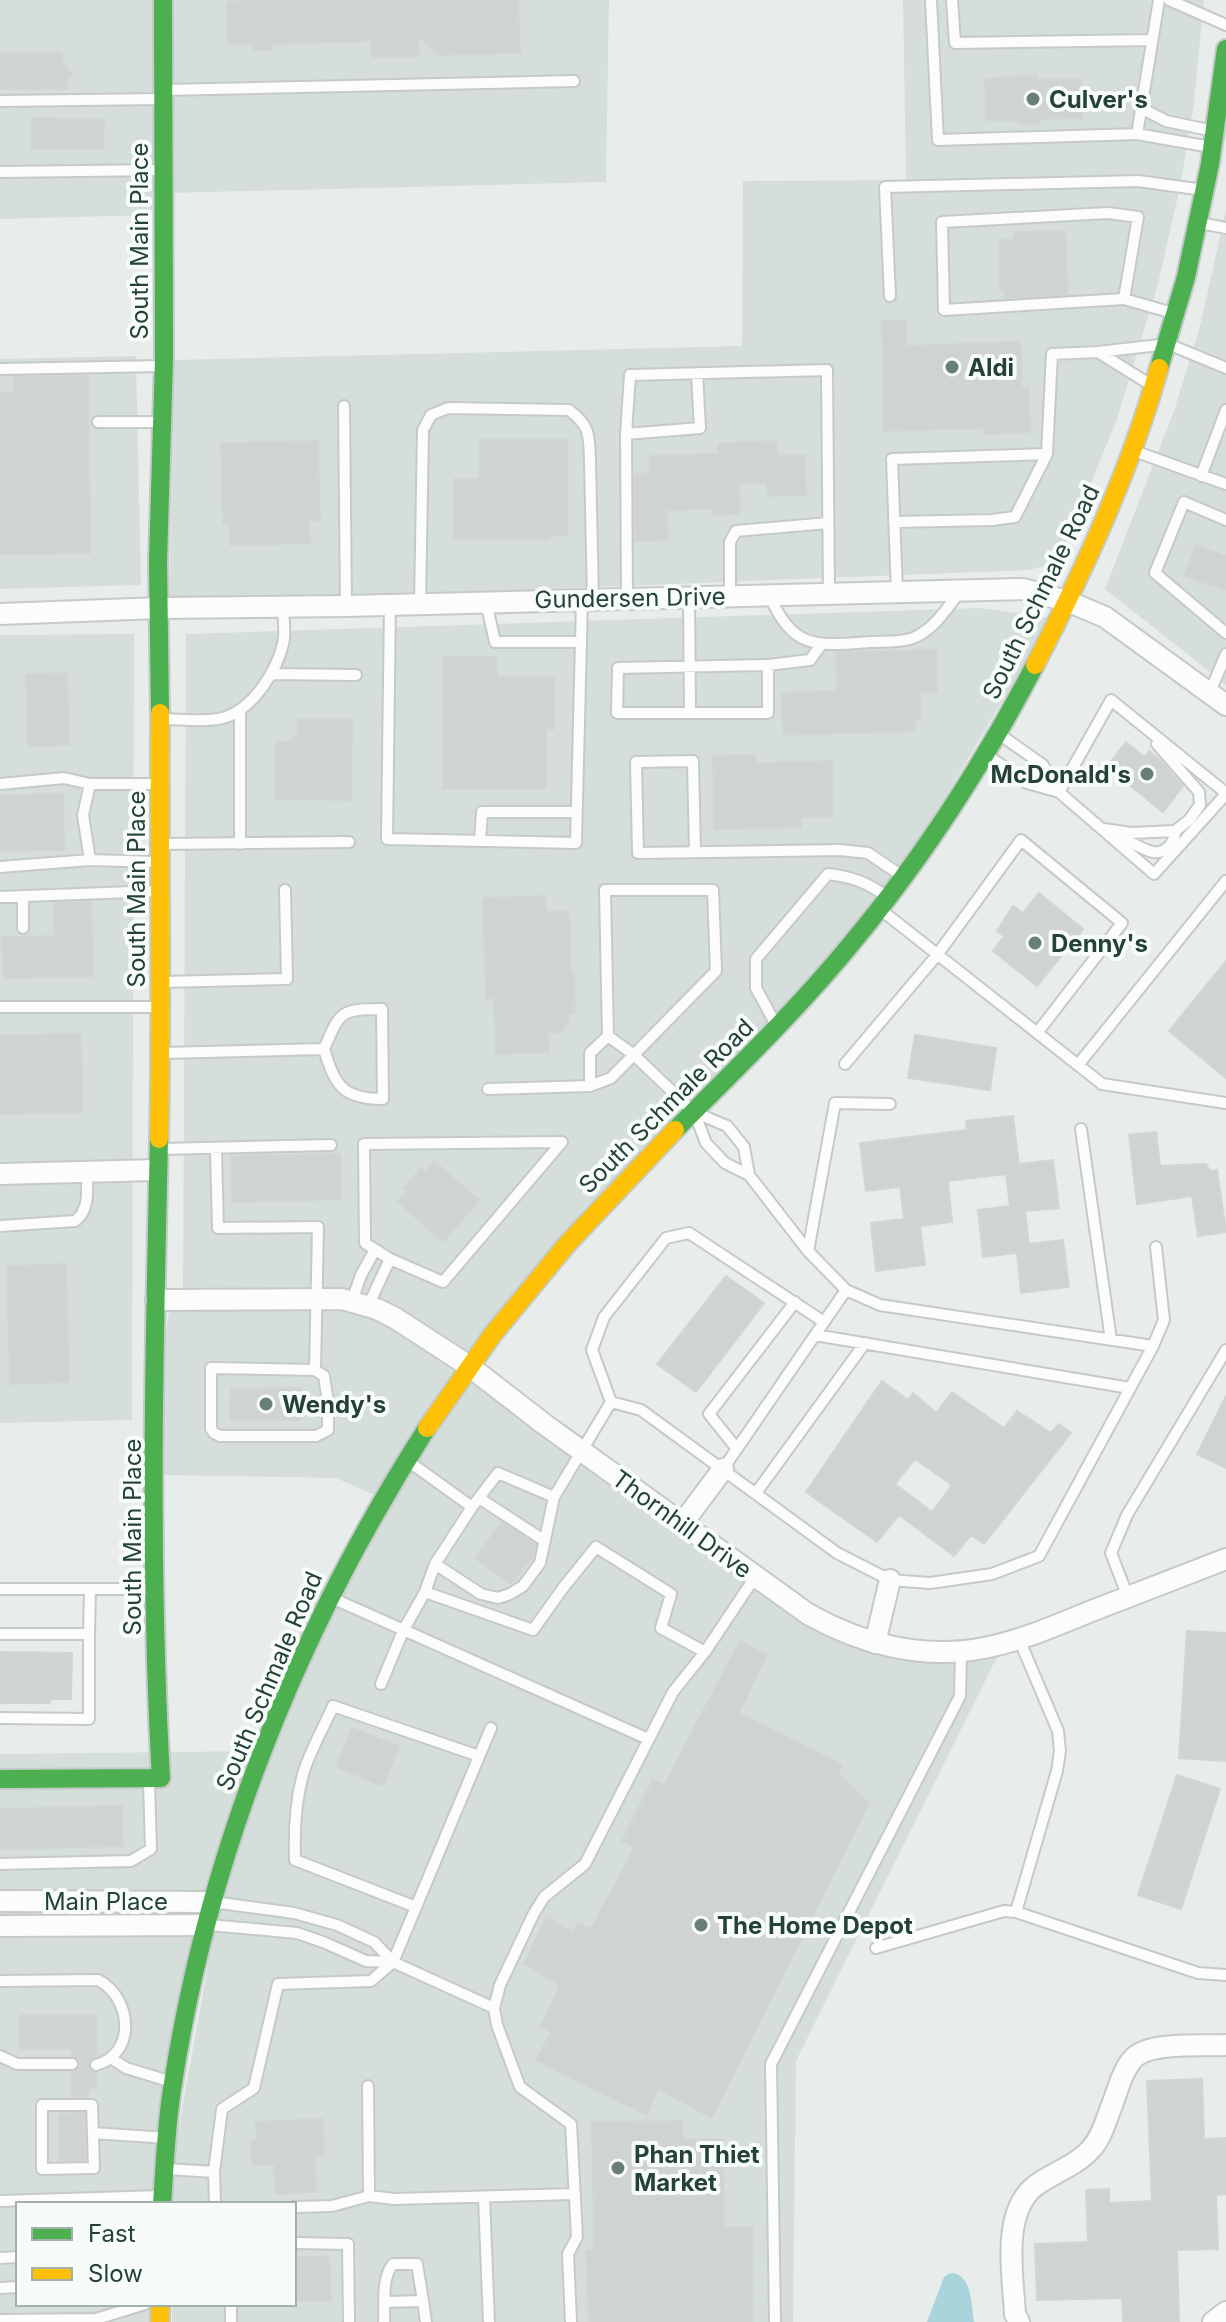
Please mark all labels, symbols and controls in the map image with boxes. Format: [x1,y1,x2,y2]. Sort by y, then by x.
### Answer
place label: Culver's [1049,85,1148,114]
marker: Culver's [1024,90,1042,108]
street label: South Main Place [125,143,154,340]
place label: Aldi [968,353,1014,382]
marker: Aldi [943,358,961,376]
street label: South Schmale Road [976,480,1106,704]
street label: Gundersen Drive [534,582,726,614]
place label: McDonald's [991,760,1131,789]
marker: McDonald's [1138,765,1156,783]
street label: South Main Place [122,791,151,988]
place label: Denny's [1051,929,1148,958]
marker: Denny's [1026,934,1044,952]
street label: South Schmale Road [573,1013,759,1199]
place label: Wendy's [282,1390,386,1419]
marker: Wendy's [257,1395,275,1413]
street label: South Main Place [118,1439,147,1636]
street label: Thornhill Drive [606,1464,758,1584]
street label: South Schmale Road [210,1567,328,1795]
street label: Main Place [44,1887,168,1916]
place label: The Home Depot [717,1911,913,1940]
marker: The Home Depot [692,1916,710,1934]
place label: Phan Thiet Market [634,2140,760,2197]
marker: Phan Thiet Market [609,2159,627,2177]
legend [16,2202,296,2306]
text: Fast [88,2219,136,2248]
text: Slow [88,2259,143,2288]

